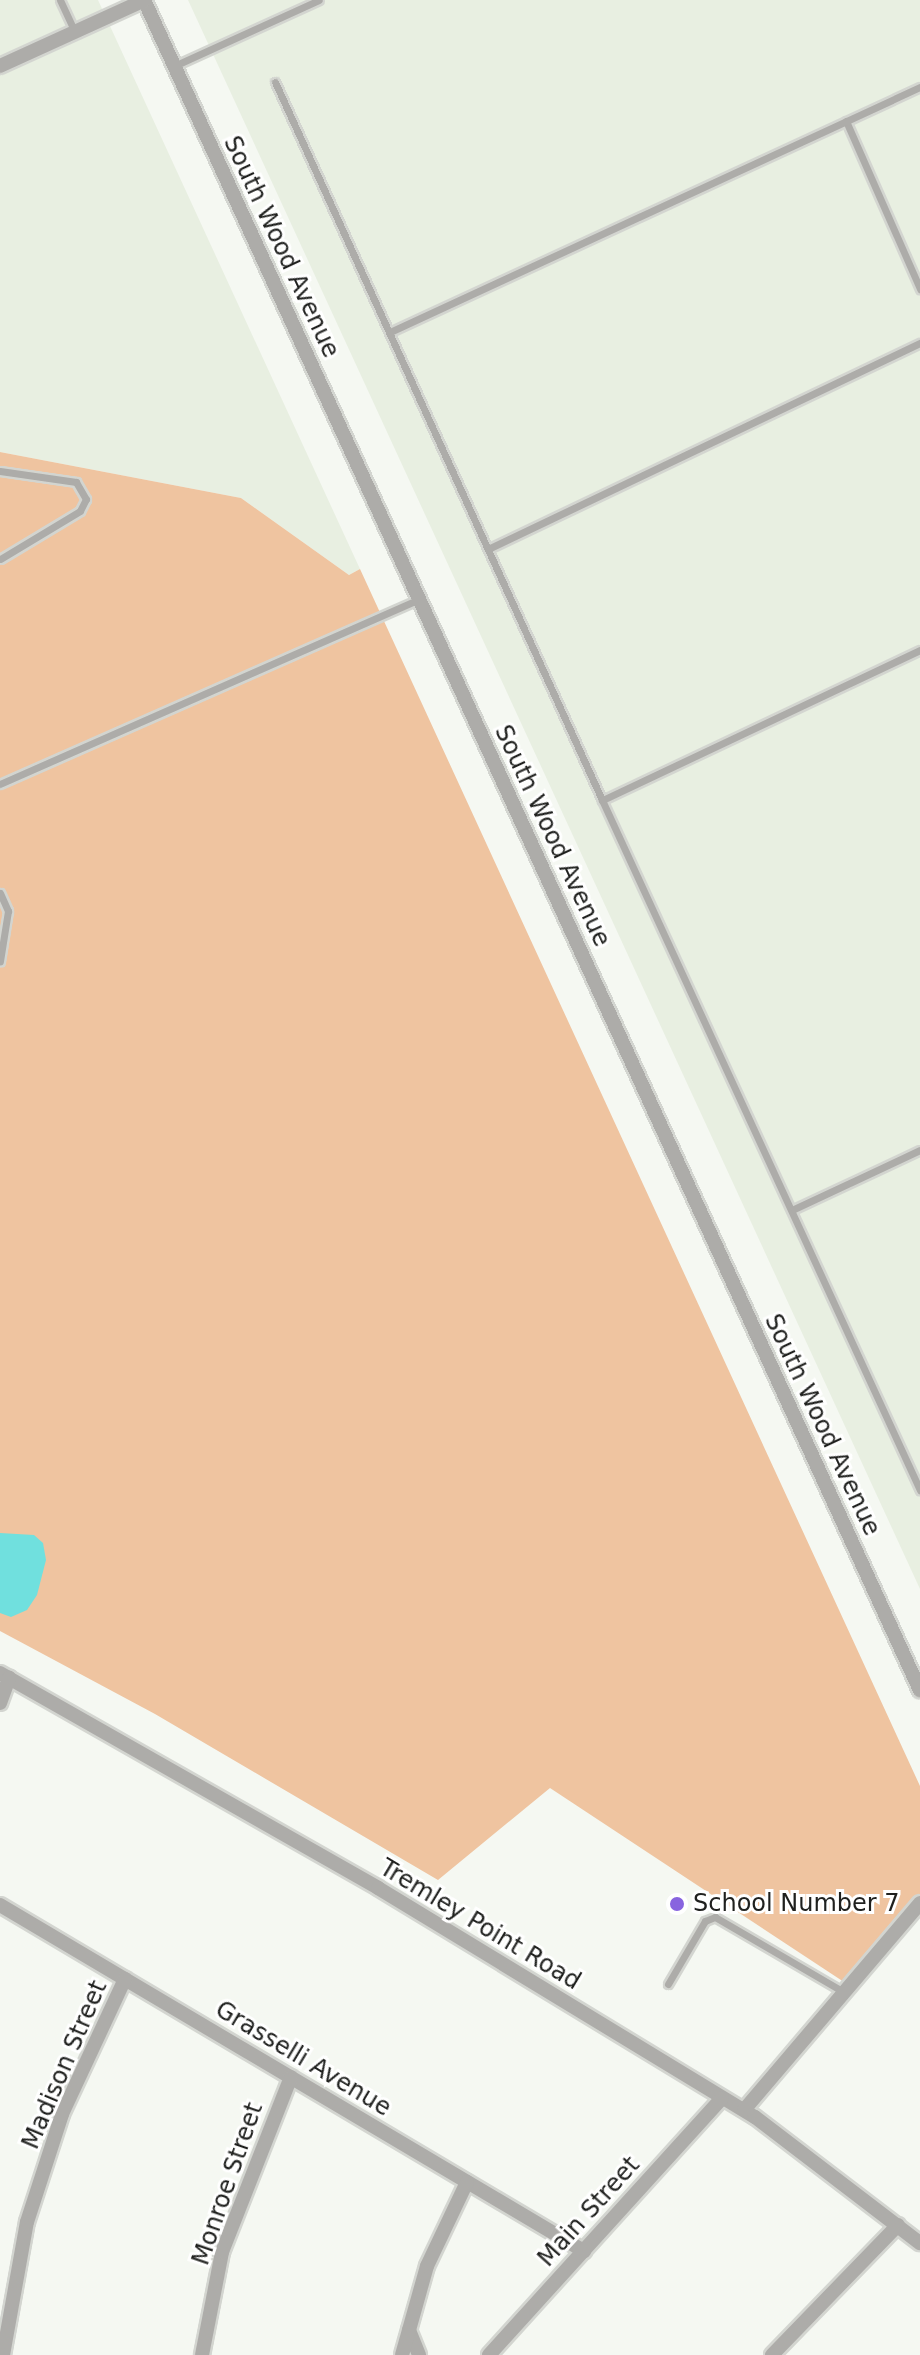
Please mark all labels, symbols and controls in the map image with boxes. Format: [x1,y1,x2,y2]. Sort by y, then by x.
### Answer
street label: South Wood Avenue [217,132,345,362]
street label: South Wood Avenue [488,721,616,951]
street label: South Wood Avenue [758,1310,886,1540]
street label: Tremley Point Road [374,1854,586,1996]
place label: School Number 7 [693,1890,900,1918]
marker: School Number 7 [668,1895,686,1913]
street label: Madison Street [17,1976,113,2154]
street label: Grasselli Avenue [210,1995,396,2123]
street label: Monroe Street [187,2099,269,2269]
street label: Main Street [532,2151,646,2273]

